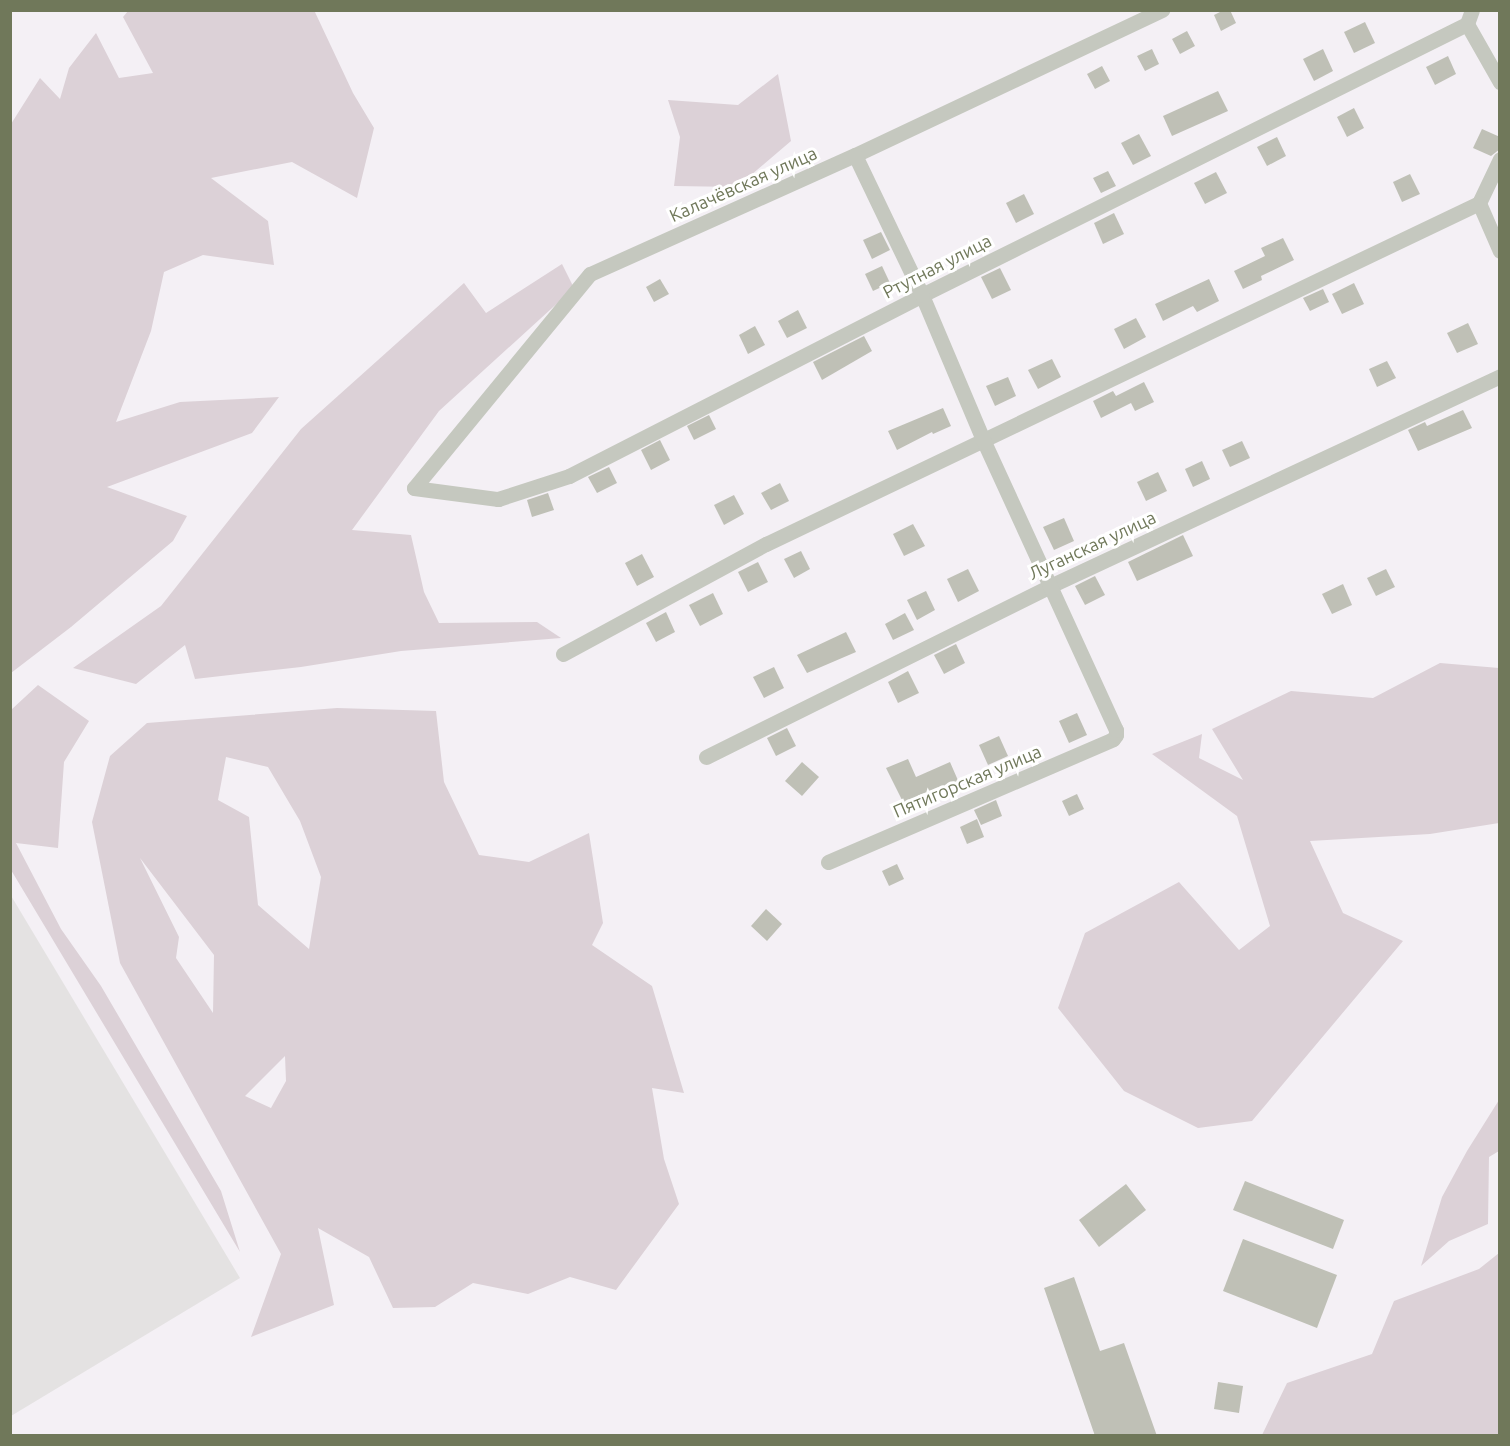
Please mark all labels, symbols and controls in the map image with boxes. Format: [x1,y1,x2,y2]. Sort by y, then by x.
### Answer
street label: Калачёвская улица [666,142,820,226]
street label: Ртутная улица [879,229,995,303]
street label: Луганская улица [1025,506,1159,584]
street label: Пятигорская улица [890,740,1044,822]

